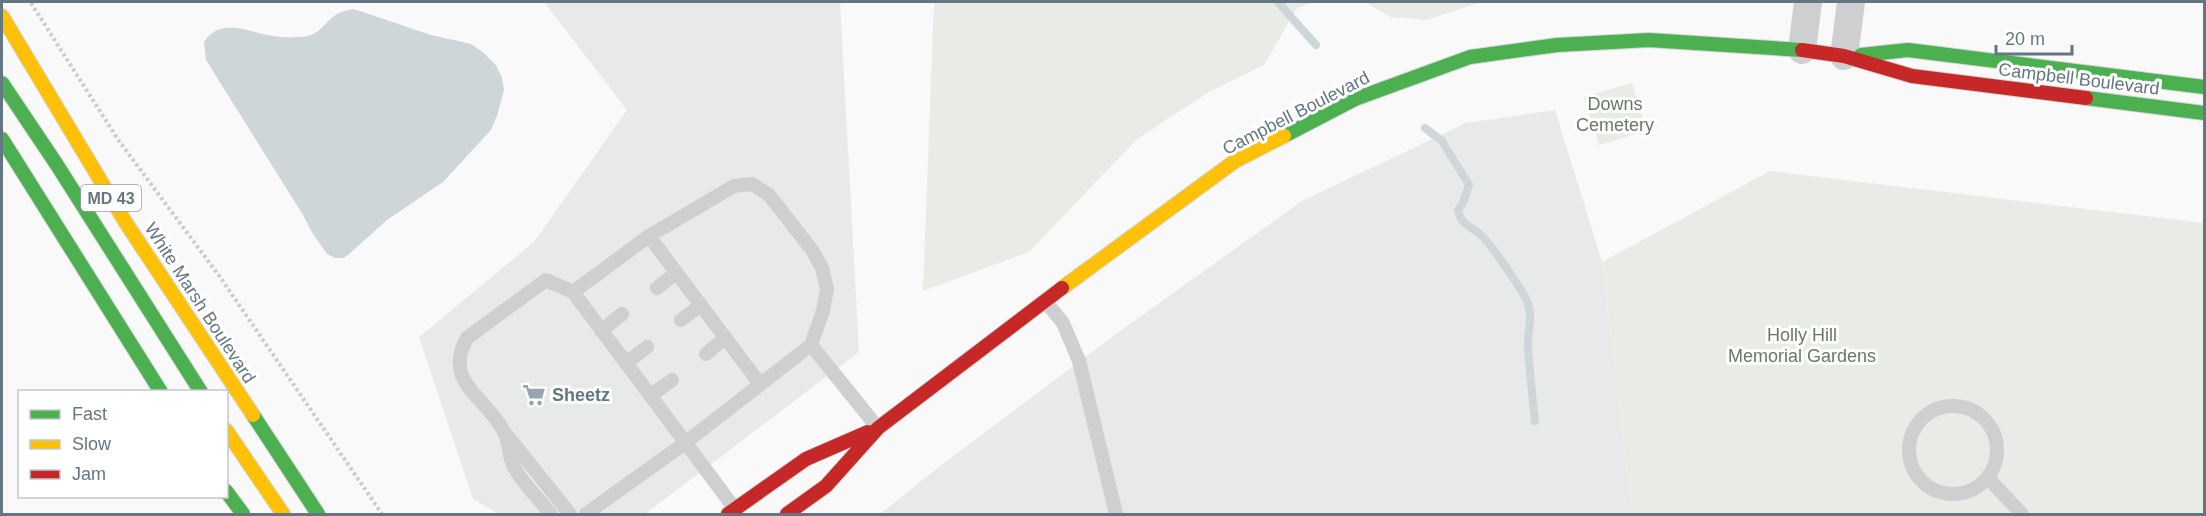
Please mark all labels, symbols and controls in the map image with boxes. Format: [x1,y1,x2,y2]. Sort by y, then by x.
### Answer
scale bar [1996,18,2072,56]
text: 20 m [2005,29,2045,49]
street label: Campbell Boulevard [1997,59,2161,99]
street label: Campbell Boulevard [1219,67,1373,159]
park label: Downs Cemetery [1576,94,1654,135]
road number: MD 43 [81,185,141,211]
street label: White Marsh Boulevard [141,219,259,387]
park label: Holly Hill Memorial Gardens [1728,325,1876,366]
supermarket icon: Sheetz [521,382,547,408]
place label: Sheetz [552,385,610,405]
legend [18,390,228,498]
text: Fast [72,404,107,424]
text: Slow [72,434,112,454]
text: Jam [72,464,106,484]

